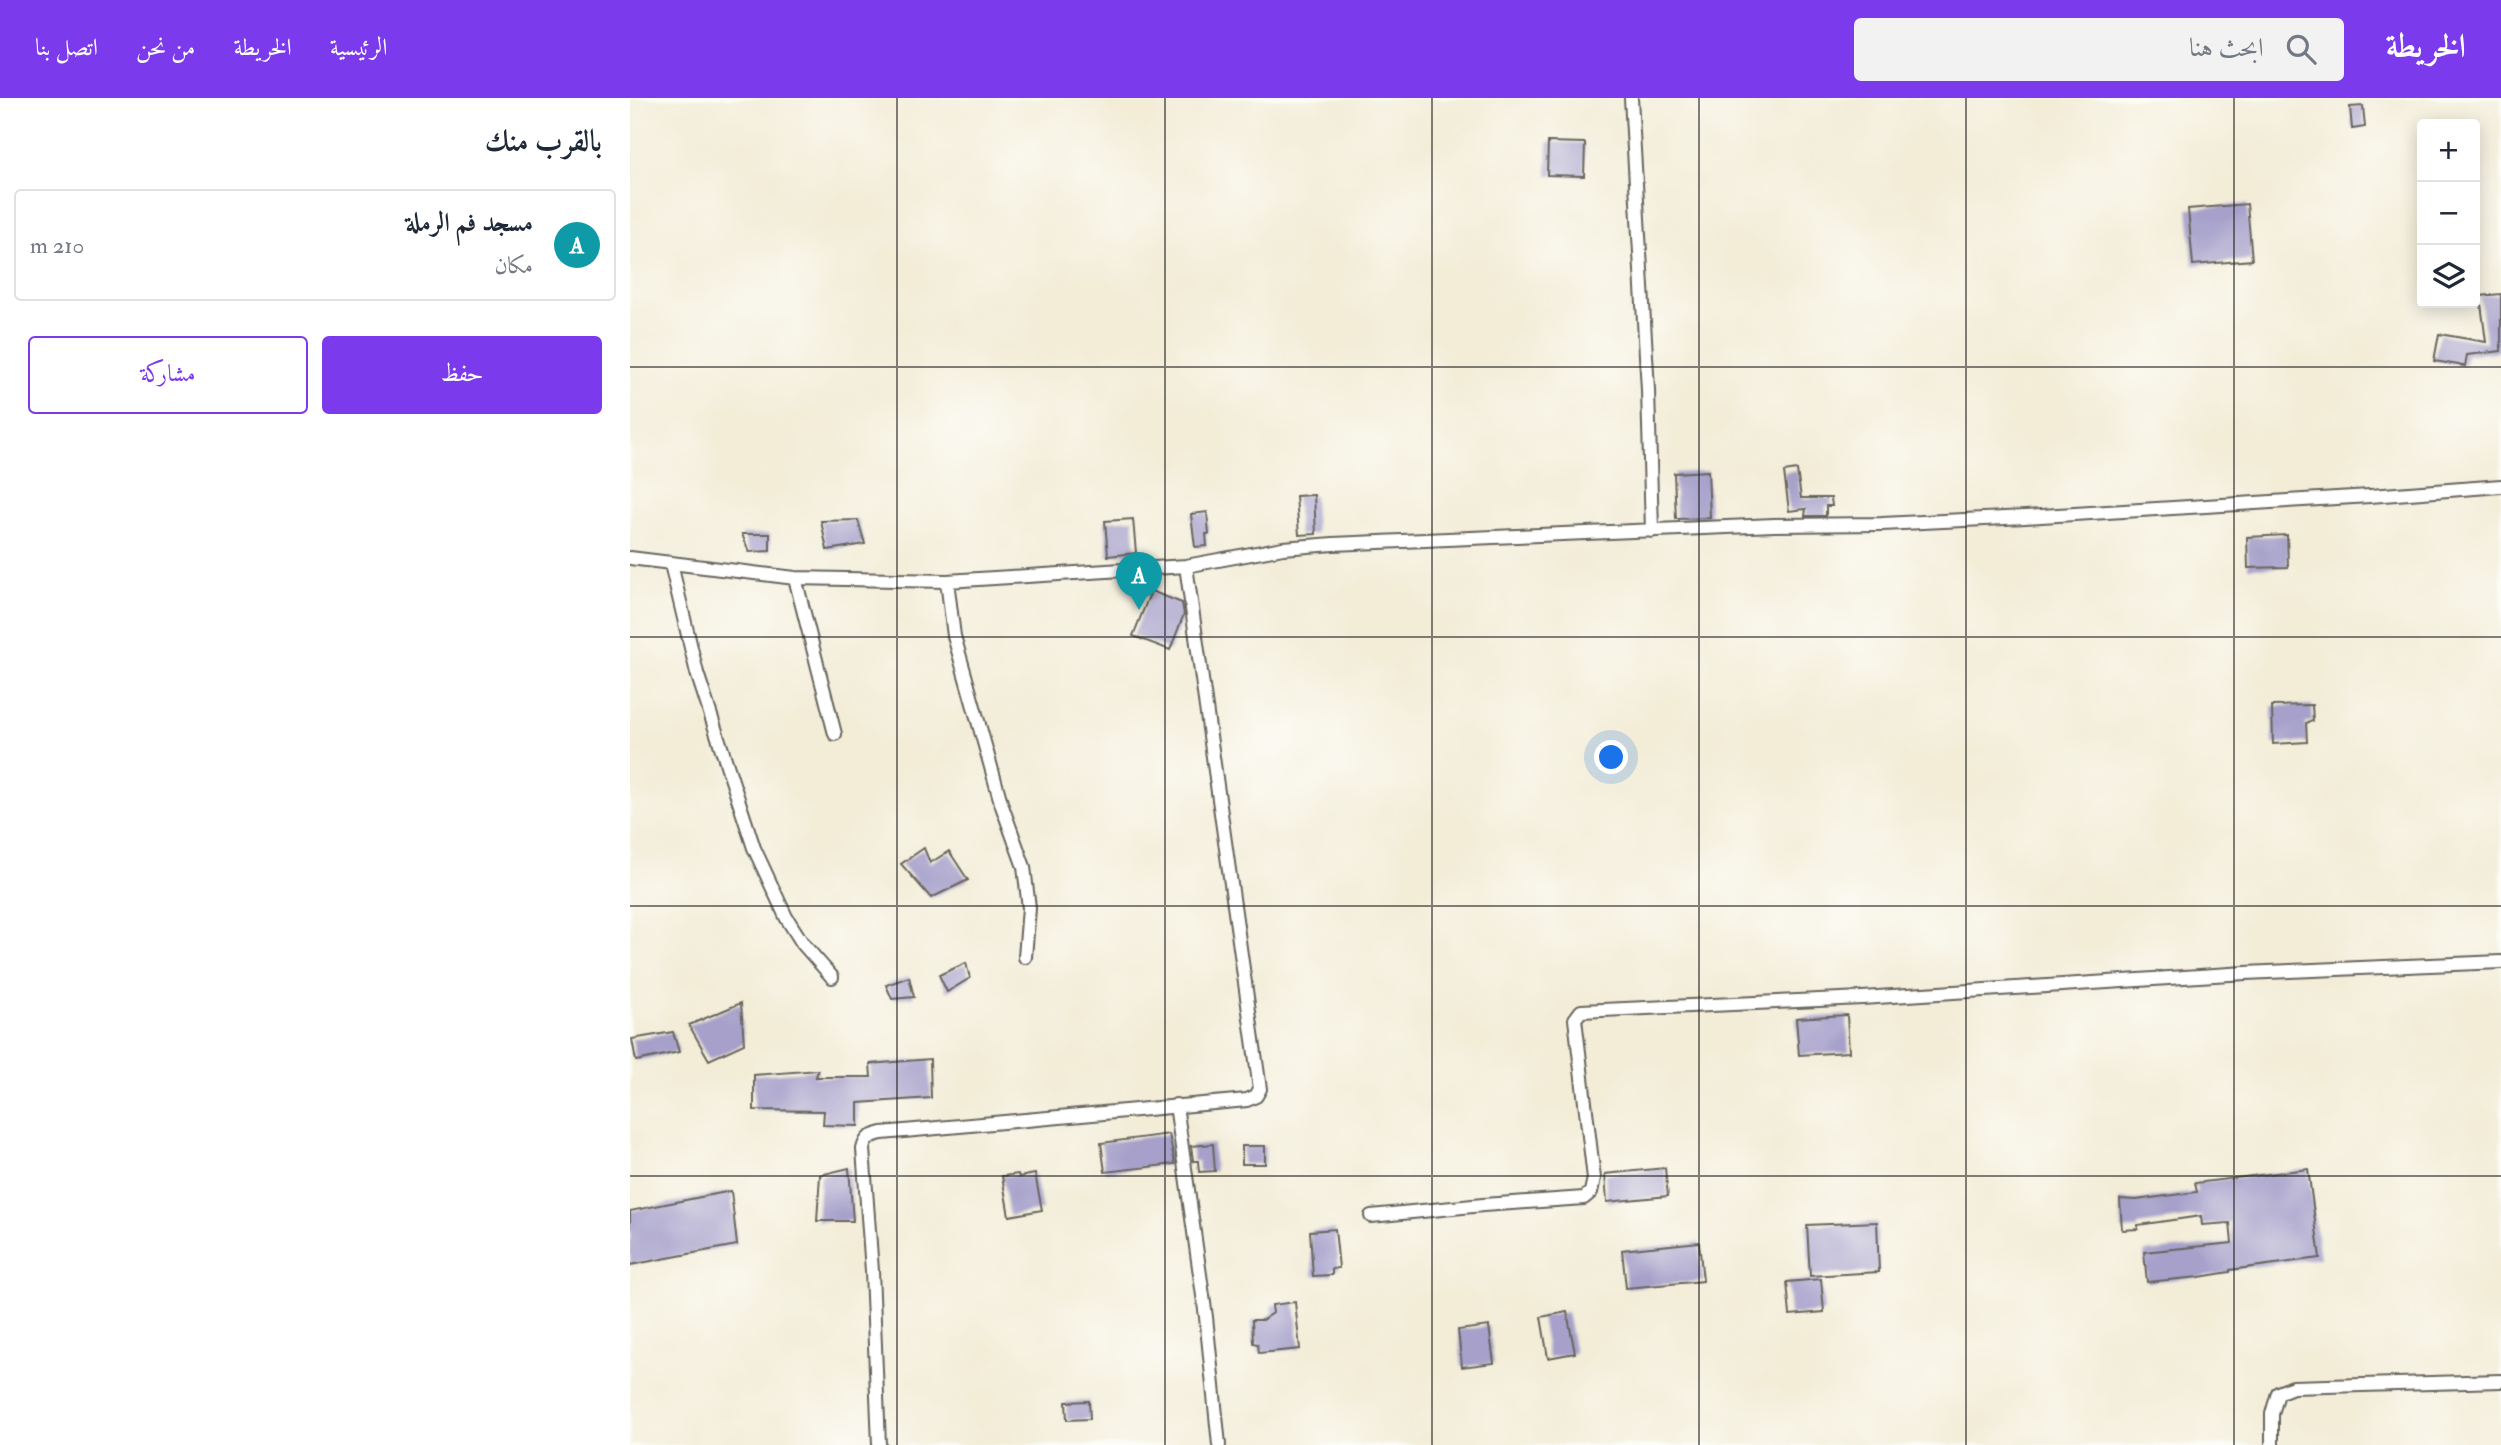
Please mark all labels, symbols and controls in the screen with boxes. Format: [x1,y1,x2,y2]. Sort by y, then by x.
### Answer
search box [1854,18,2344,81]
text: الخريطة [2386,26,2466,67]
icon: search [2282,30,2320,68]
text: اتصل بنا [35,32,98,63]
text: من نحن [136,32,195,63]
text: الخريطة [233,32,292,63]
text: الرئيسية [330,32,387,63]
text: ابحث هنا [2189,32,2264,64]
map controls [2417,119,2480,308]
button: + [2417,119,2480,182]
text: بالقرب منك [485,123,602,160]
button: − [2417,182,2480,245]
text: مسجد فم الرملة [405,207,533,239]
text: 210 m [30,231,84,260]
text: A [570,231,584,260]
button: layers [2417,245,2480,308]
text: مكان [494,251,533,280]
button: مشاركة [28,336,308,414]
button: حفظ [322,336,602,414]
pin: A [1116,552,1162,610]
your location [1594,740,1628,774]

